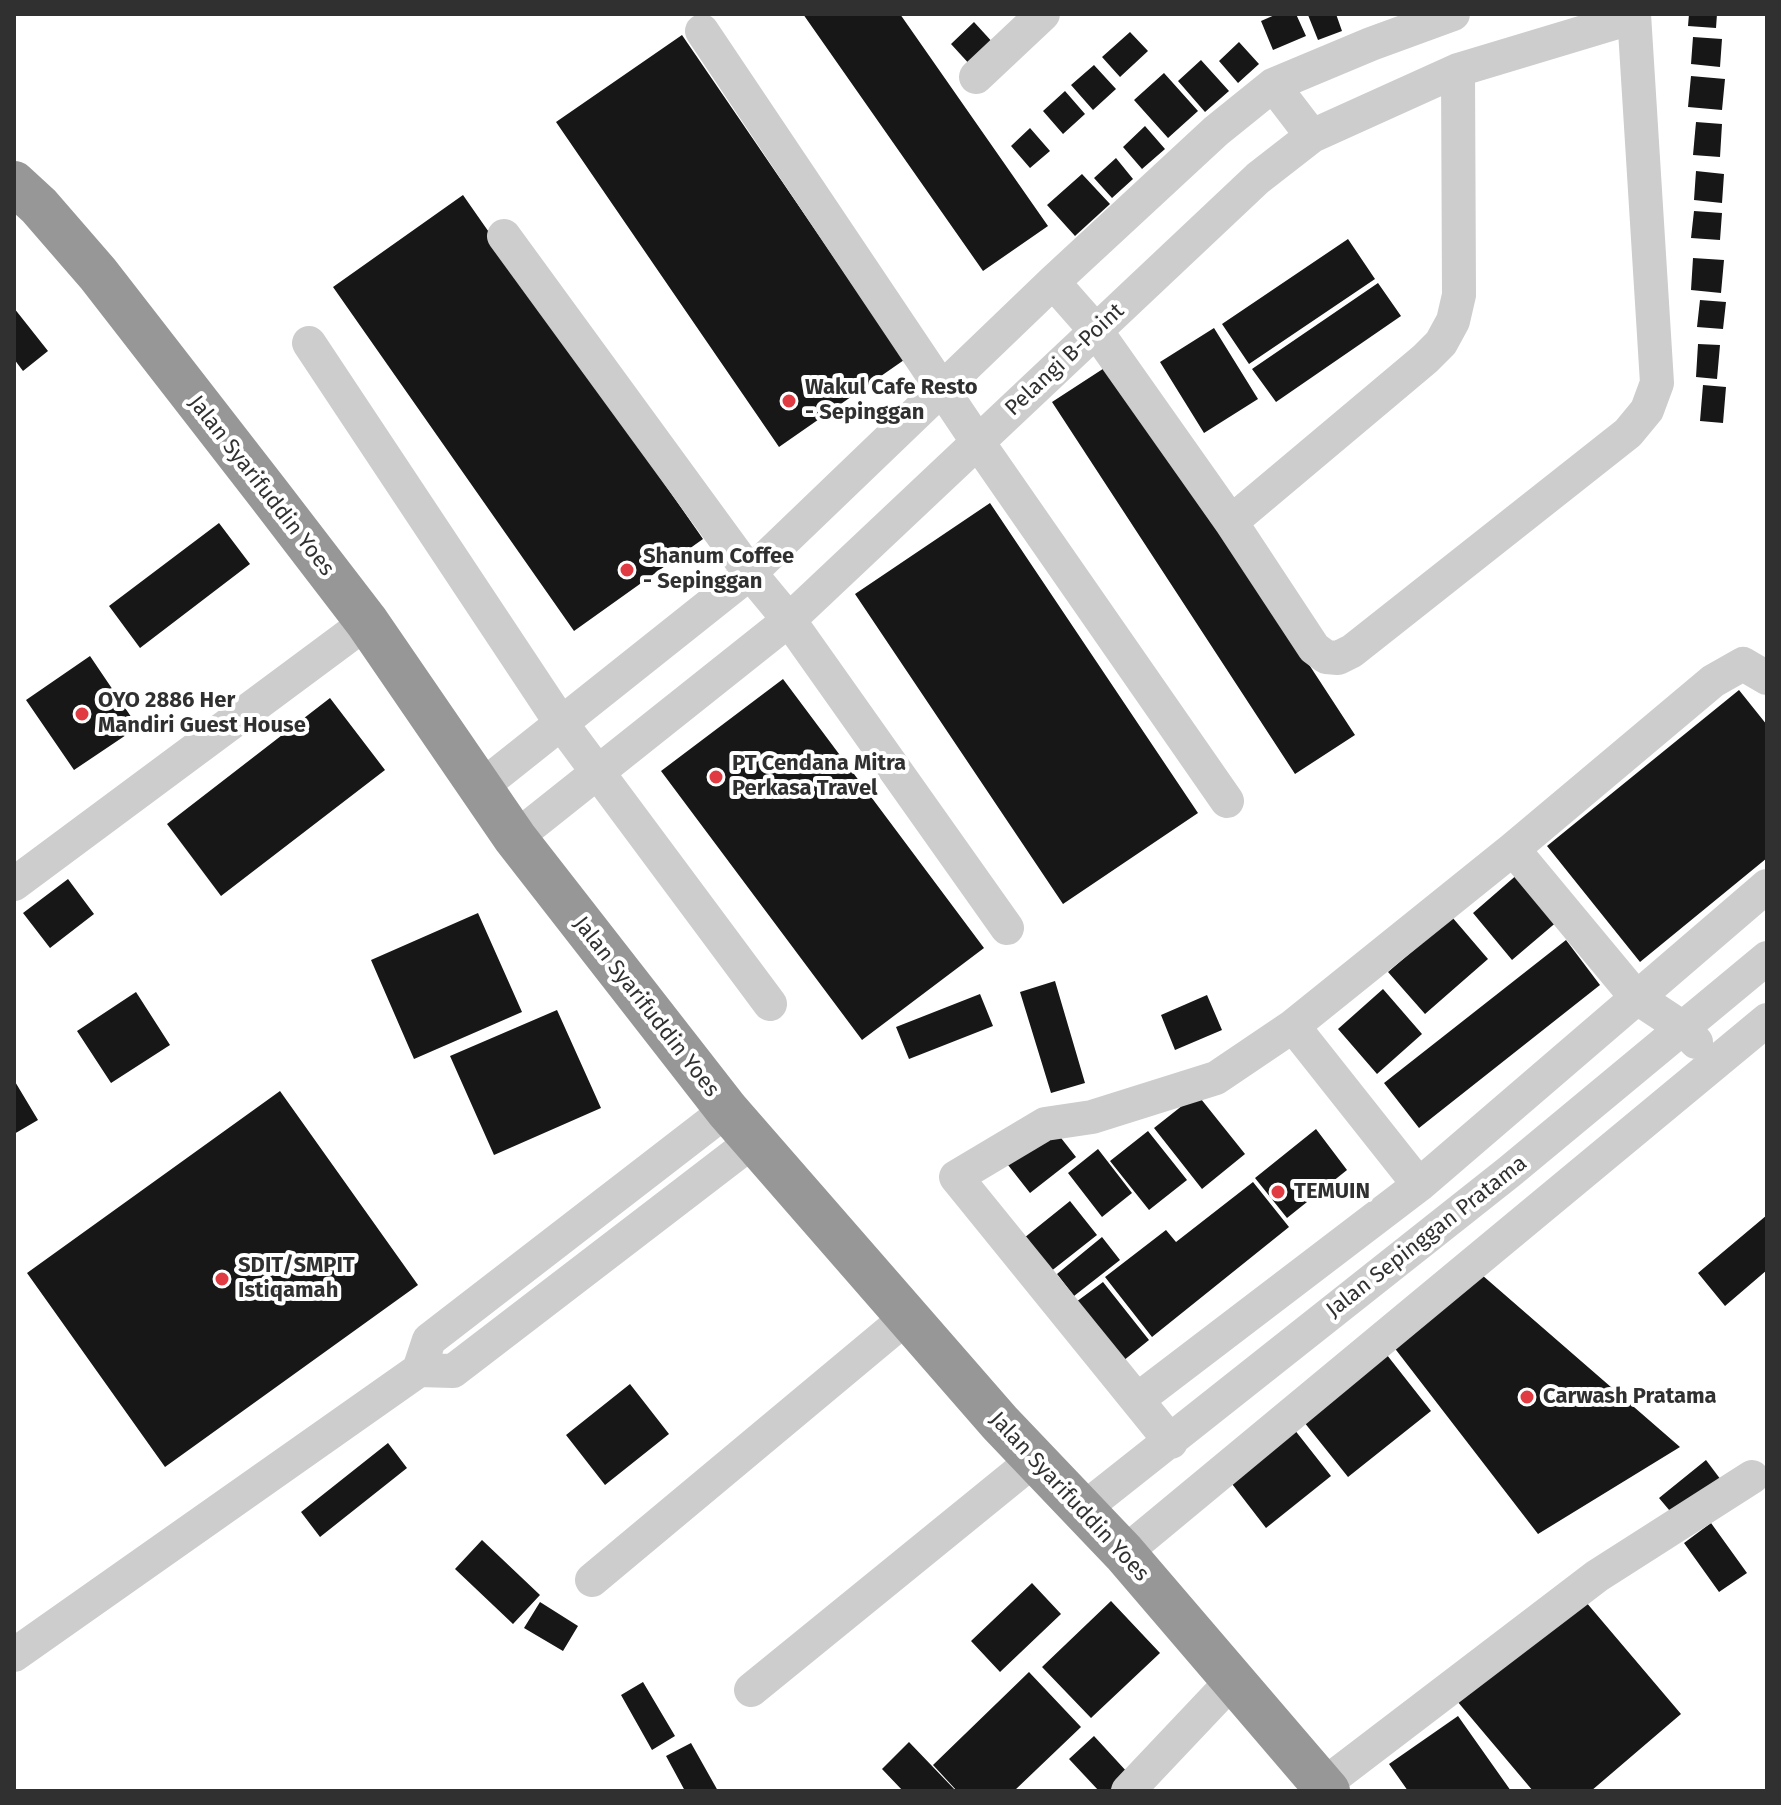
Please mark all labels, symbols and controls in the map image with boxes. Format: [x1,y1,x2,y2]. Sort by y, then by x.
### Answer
street label: Pelangi B-Point [1000,298,1130,422]
place label: Wakul Cafe Resto - Sepinggan [805,375,978,426]
street label: Jalan Syarifuddin Yoes [182,391,340,581]
marker: Wakul Cafe Resto - Sepinggan [780,392,798,410]
place label: Shanum Coffee - Sepinggan [643,544,794,596]
marker: Shanum Coffee - Sepinggan [618,561,636,579]
place label: OYO 2886 Her Mandiri Guest House [98,688,306,740]
marker: OYO 2886 Her Mandiri Guest House [73,705,91,723]
place label: PT Cendana Mitra Perkasa Travel [732,751,906,802]
marker: PT Cendana Mitra Perkasa Travel [707,768,725,786]
street label: Jalan Syarifuddin Yoes [567,912,725,1102]
street label: Jalan Sepinggan Pratama [1321,1150,1533,1324]
place label: TEMUIN [1294,1179,1370,1205]
marker: TEMUIN [1269,1183,1287,1201]
place label: SDIT/SMPIT Istiqamah [238,1253,355,1304]
marker: SDIT/SMPIT Istiqamah [213,1270,231,1288]
place label: Carwash Pratama [1543,1384,1717,1410]
marker: Carwash Pratama [1518,1388,1536,1406]
street label: Jalan Syarifuddin Yoes [984,1407,1154,1587]

